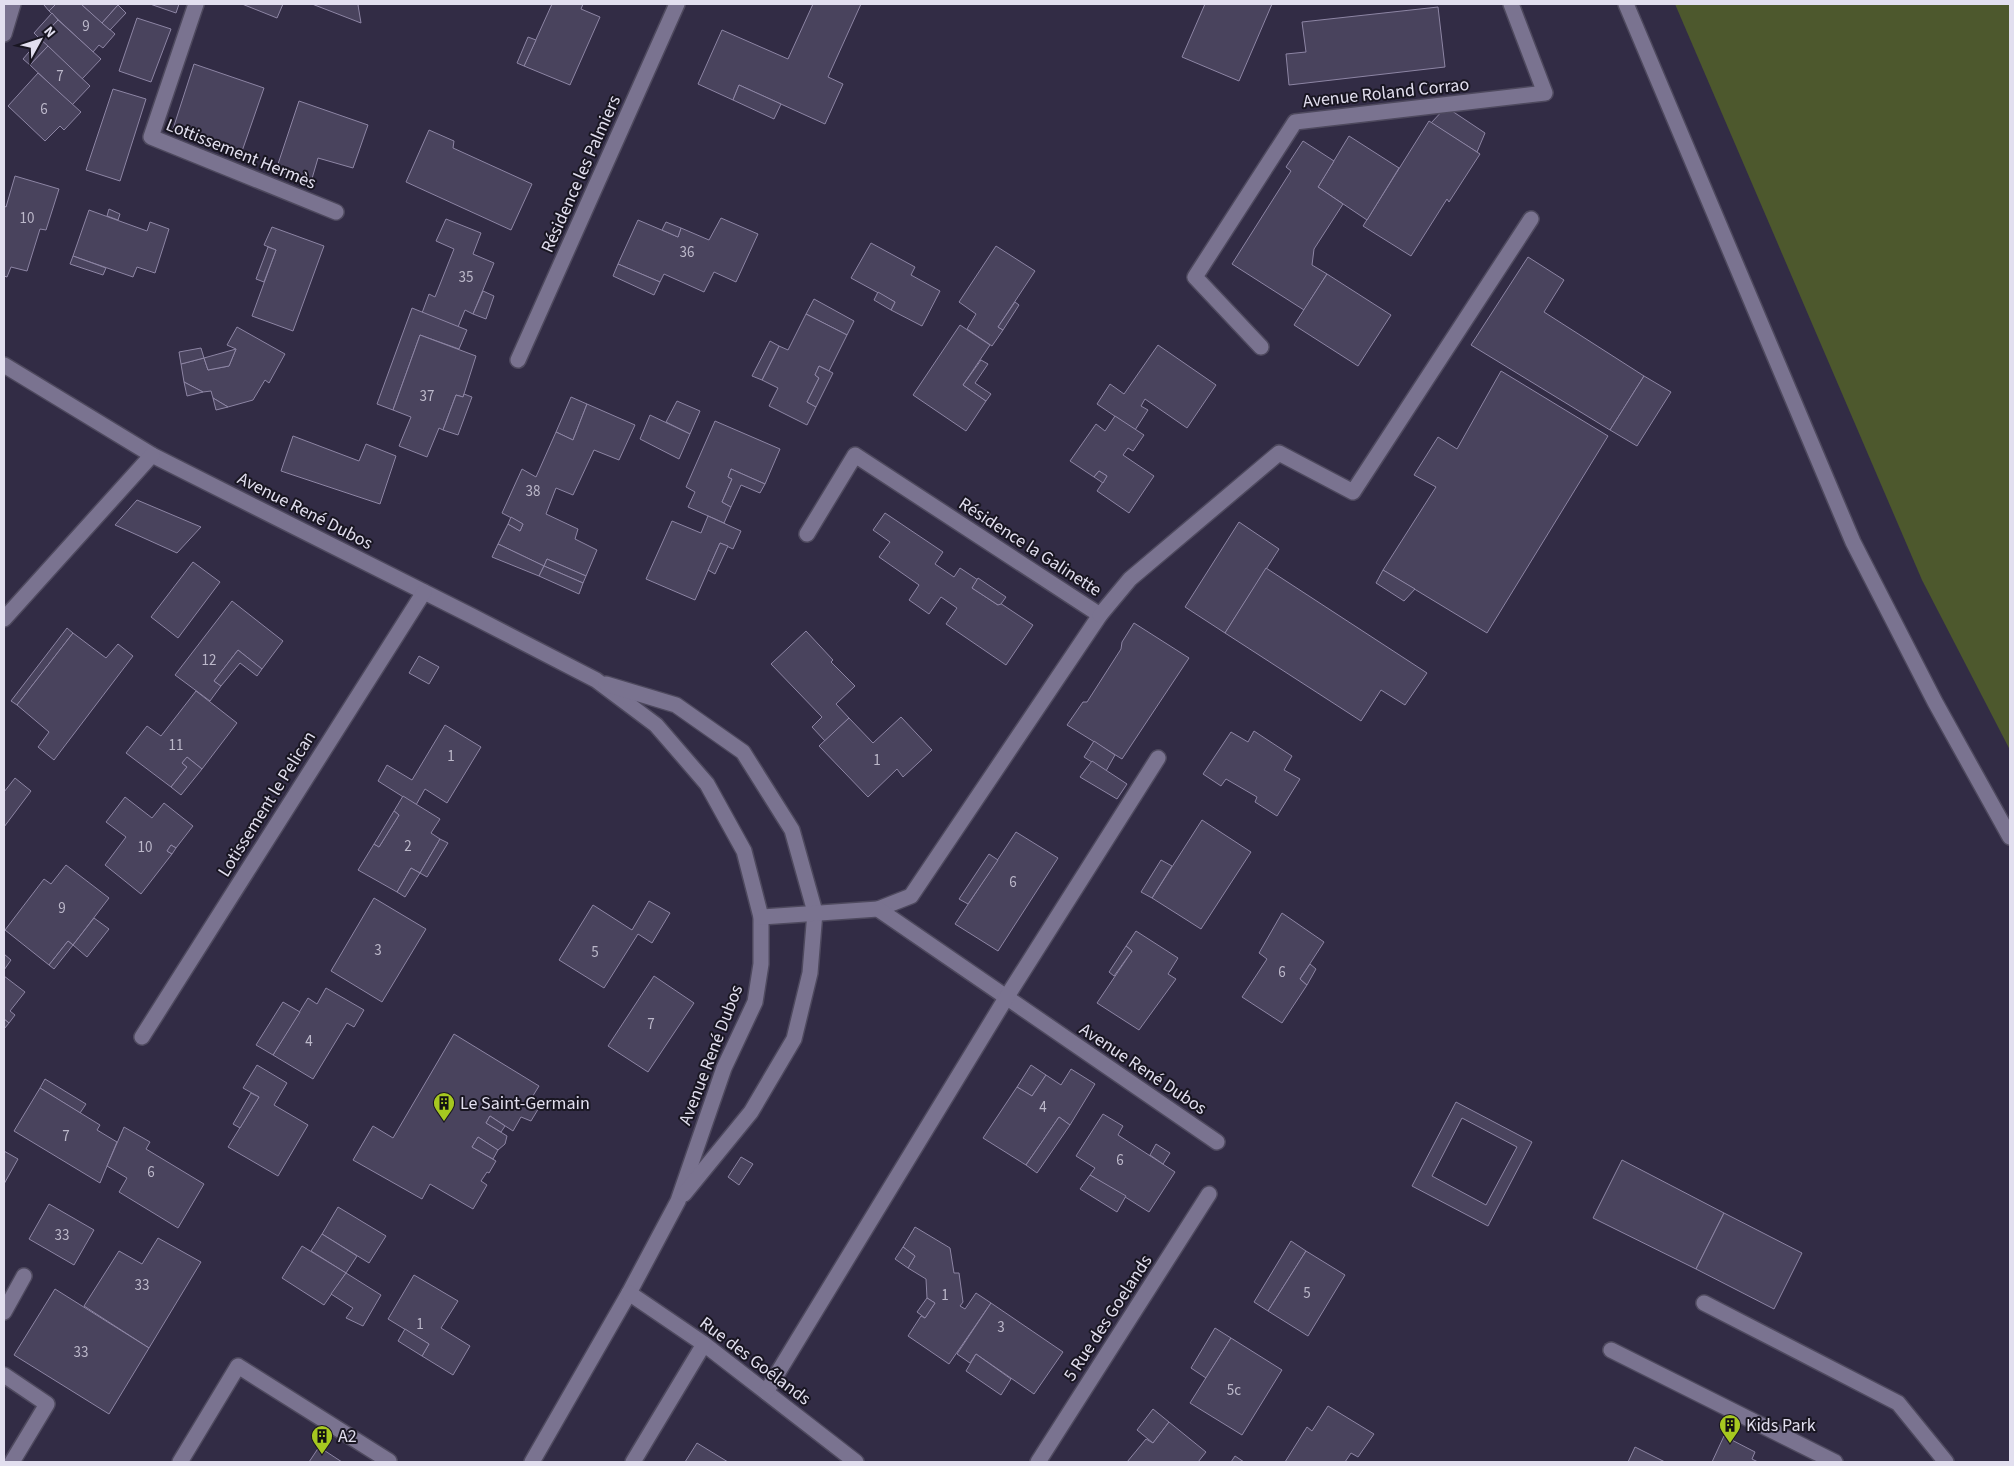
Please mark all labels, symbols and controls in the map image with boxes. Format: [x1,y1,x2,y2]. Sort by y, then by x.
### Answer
north arrow [15,15,65,65]
house number: 9 [82,16,90,37]
text: N [39,22,60,42]
house number: 7 [56,66,64,87]
street label: Avenue Roland Corrao [1302,72,1470,114]
street label: Résidence les Palmiers [535,91,627,257]
house number: 6 [40,99,48,120]
street label: Lottissement Hermès [162,112,320,196]
house number: 10 [20,208,34,229]
house number: 36 [680,242,694,263]
house number: 35 [459,267,473,288]
house number: 37 [420,386,434,407]
street label: Avenue René Dubos [233,466,377,556]
house number: 38 [526,481,540,502]
street label: Résidence la Galinette [954,491,1106,603]
house number: 12 [202,650,216,671]
street label: Lotissement le Pelican [212,726,322,882]
house number: 11 [169,735,183,756]
house number: 1 [447,746,455,767]
house number: 1 [873,750,881,771]
house number: 2 [404,836,412,857]
house number: 10 [138,837,152,858]
house number: 6 [1009,872,1017,893]
house number: 9 [58,898,66,919]
house number: 3 [374,940,382,961]
house number: 5 [591,942,599,963]
house number: 6 [1278,962,1286,983]
street label: Avenue René Dubos [673,981,749,1129]
house number: 7 [647,1014,655,1035]
street label: Avenue René Dubos [1074,1017,1212,1121]
house number: 4 [305,1031,313,1052]
building icon: Le Saint-Germain [432,1091,456,1122]
place label: Le Saint-Germain [460,1091,590,1116]
house number: 4 [1039,1097,1047,1118]
house number: 7 [62,1126,70,1147]
house number: 6 [1116,1150,1124,1171]
house number: 6 [147,1162,155,1183]
house number: 33 [55,1225,69,1246]
street label: 5 Rue des Goelands [1058,1250,1158,1386]
house number: 33 [135,1275,149,1296]
house number: 5 [1303,1283,1311,1304]
house number: 1 [941,1285,949,1306]
street label: Rue des Goélands [694,1311,816,1411]
house number: 1 [416,1314,424,1335]
house number: 3 [997,1317,1005,1338]
house number: 33 [74,1342,88,1363]
house number: 5c [1227,1380,1241,1401]
building icon: Kids Park [1718,1413,1742,1444]
place label: Kids Park [1746,1413,1816,1438]
building icon: A2 [310,1424,334,1455]
place label: A2 [338,1424,357,1449]

